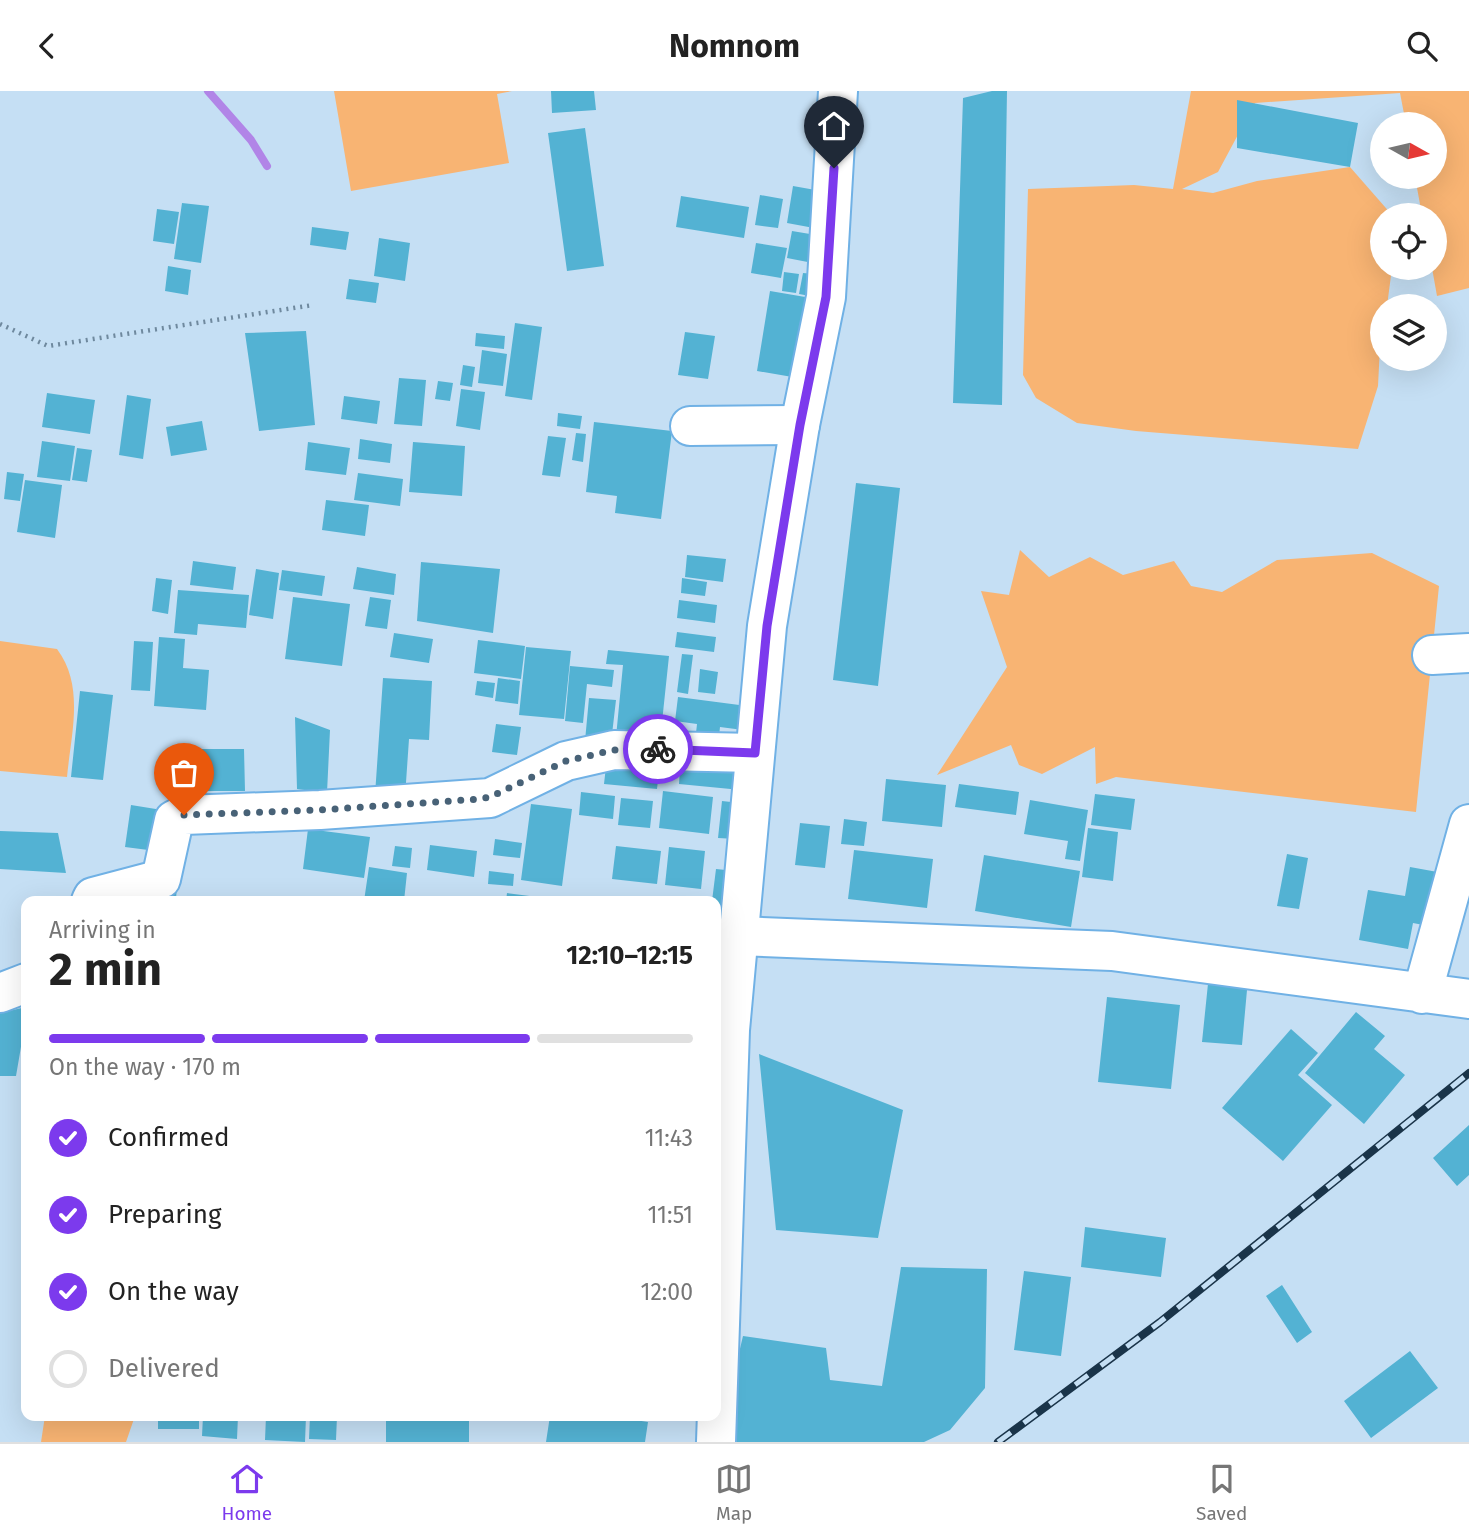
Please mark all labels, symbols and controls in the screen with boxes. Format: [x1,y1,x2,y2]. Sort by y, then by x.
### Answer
icon: back [28,27,66,65]
text: Nomnom [669,27,800,65]
icon: search [1403,27,1441,65]
pin [804,96,864,168]
icon: home [815,107,853,145]
north arrow [1370,112,1447,189]
map controls [1370,112,1447,371]
button: locate [1370,203,1447,280]
button: layers [1370,294,1447,371]
courier [623,714,693,784]
icon: bike [639,730,677,768]
pin [154,743,214,815]
icon: bag [165,754,203,792]
text: Arriving in [49,916,156,944]
text: 12:10–12:15 [566,940,693,971]
text: 2 min [49,942,162,997]
text: On the way · 170 m [49,1053,241,1081]
icon: check [49,1119,87,1157]
text: Confirmed [108,1122,229,1153]
text: 11:43 [645,1124,693,1152]
icon: check [49,1196,87,1234]
text: Preparing [108,1199,221,1230]
text: 11:51 [647,1201,693,1229]
icon: check [49,1273,87,1311]
text: On the way [108,1276,239,1307]
text: 12:00 [640,1278,693,1306]
text: Delivered [108,1353,220,1384]
tab: Home [221,1460,272,1525]
tab: Map [715,1460,753,1525]
tab: Saved [1196,1460,1247,1525]

